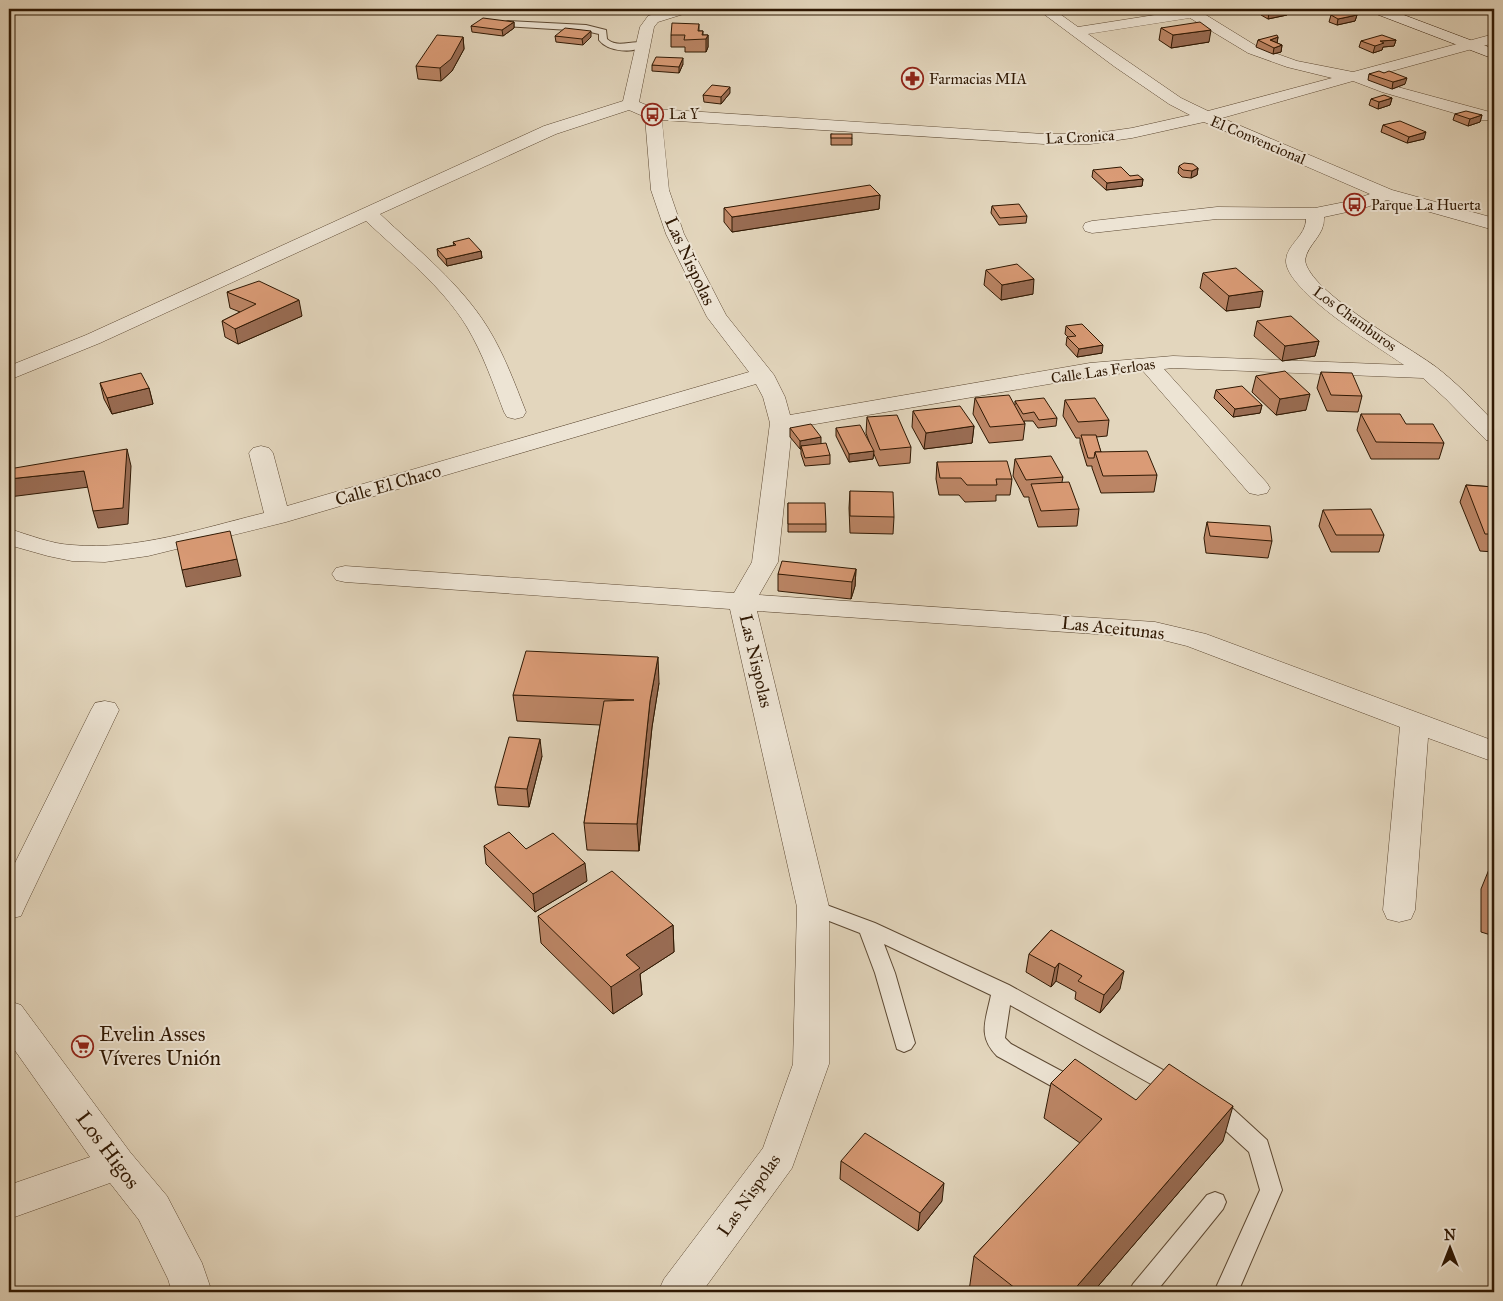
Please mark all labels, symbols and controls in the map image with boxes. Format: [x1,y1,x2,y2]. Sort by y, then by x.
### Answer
pharmacy icon: Farmacias MIA [901,67,925,91]
place label: Farmacias MIA [929,70,1027,88]
bus stop icon: La Y [641,102,665,126]
place label: La Y [669,105,700,123]
street label: El Convencional [1208,112,1309,169]
street label: La Cronica [1045,126,1116,148]
bus stop icon: Parque La Huerta [1343,193,1367,217]
place label: Parque La Huerta [1371,196,1481,215]
street label: Las Nispolas [660,213,720,309]
street label: Los Chamburos [1310,283,1400,355]
street label: Calle Las Ferloas [1050,355,1156,387]
street label: Calle El Chaco [332,459,444,511]
street label: Las Nispolas [735,612,777,710]
street label: Las Aceitunas [1061,612,1165,644]
place label: Evelin Asses Víveres Unión [98,1021,221,1071]
supermarket icon: Evelin Asses Víveres Unión [71,1034,95,1058]
street label: Los Higos [70,1106,146,1194]
street label: Las Nispolas [713,1150,785,1240]
north arrow [1426,1224,1476,1274]
text: N [1444,1227,1456,1244]

